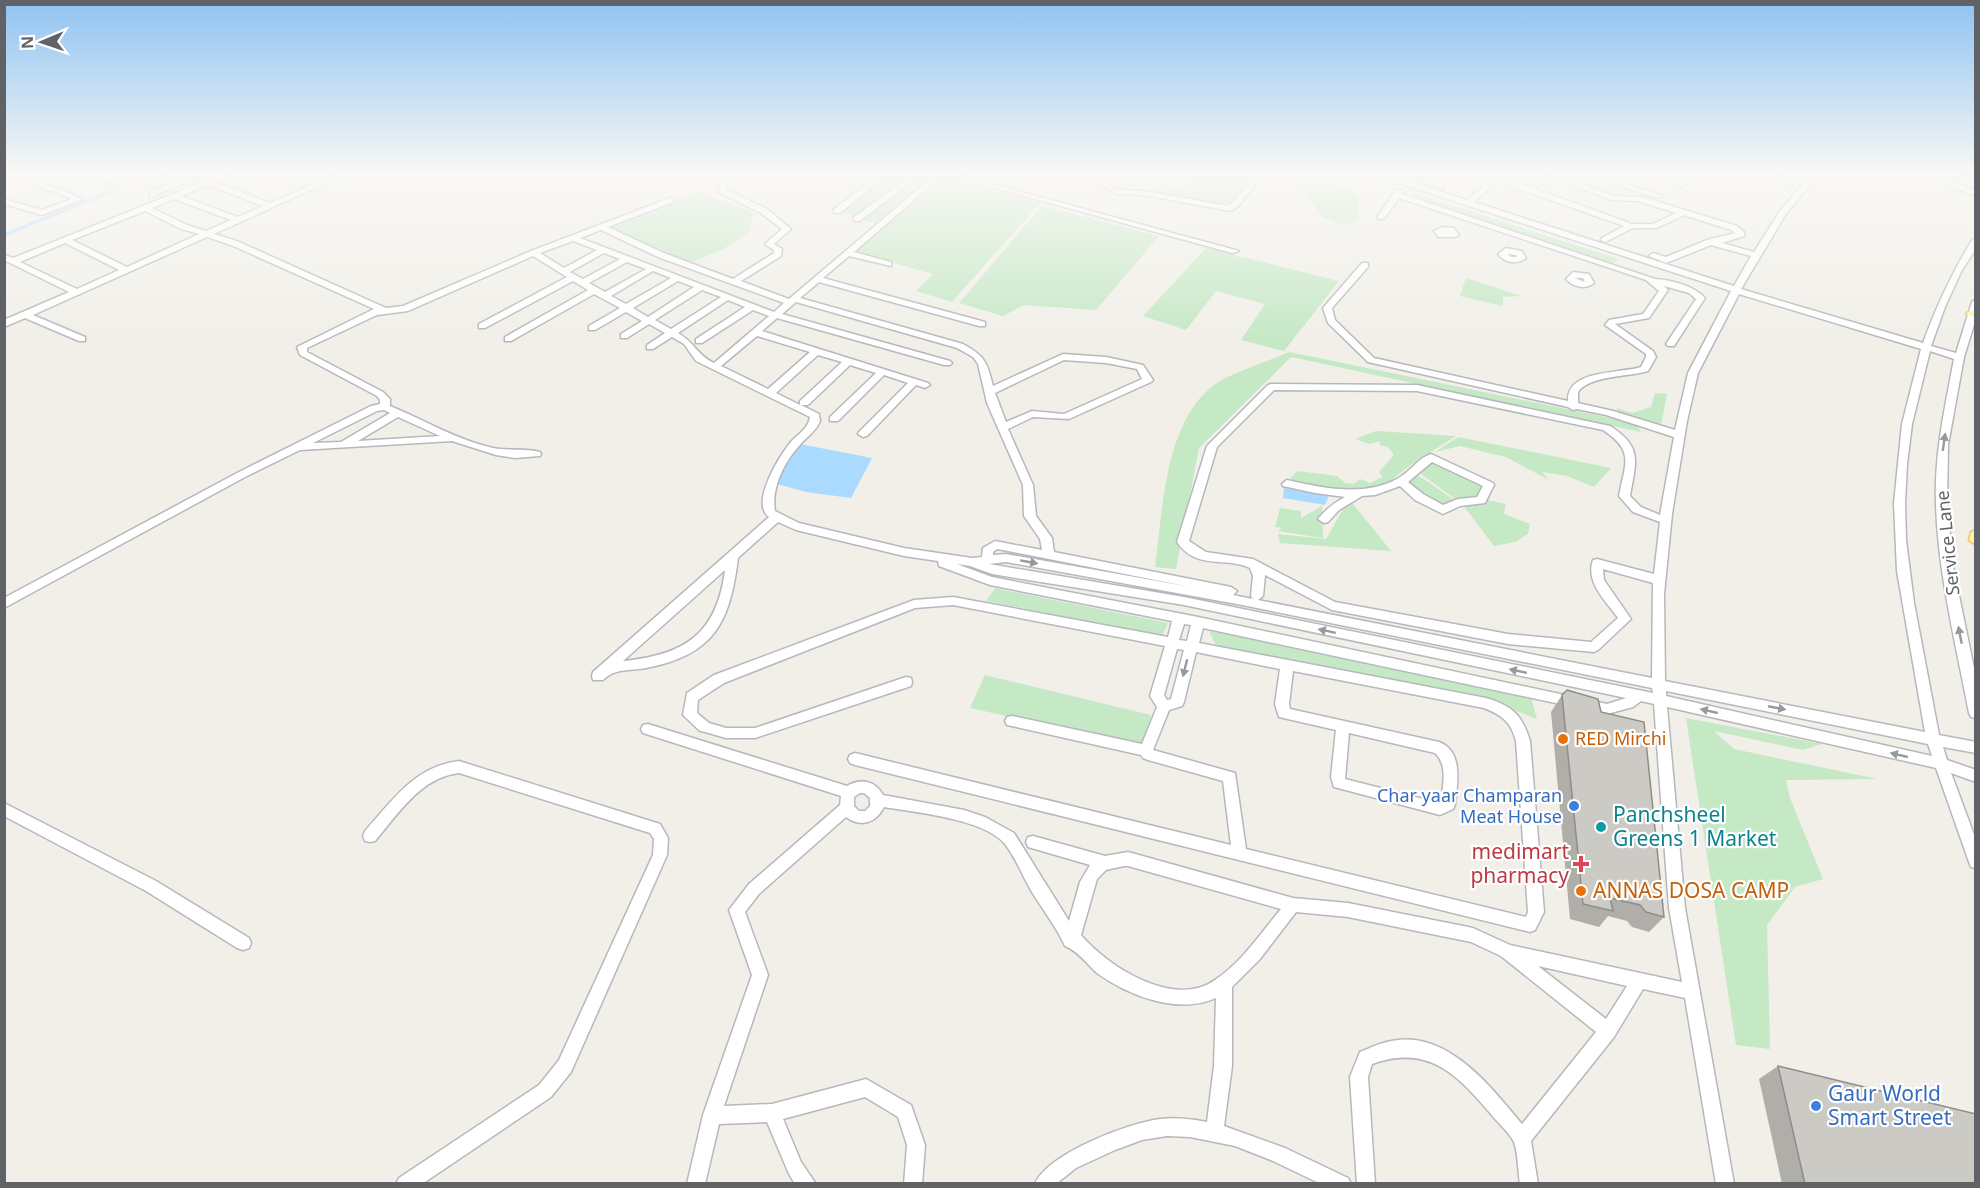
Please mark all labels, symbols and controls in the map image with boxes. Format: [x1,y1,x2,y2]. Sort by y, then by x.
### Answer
north arrow [12,12,72,72]
text: N [16,36,38,49]
one-way arrow [1939,433,1948,452]
street label: Service Lane [1930,489,1964,597]
one-way arrow [1020,558,1039,567]
one-way arrow [1317,626,1336,635]
one-way arrow [1955,626,1964,645]
one-way arrow [1180,659,1190,678]
one-way arrow [1509,665,1527,675]
one-way arrow [1768,704,1787,713]
one-way arrow [1700,706,1718,716]
place label: RED Mirchi [1575,726,1666,750]
marker: RED Mirchi [1556,732,1570,746]
one-way arrow [1890,749,1908,759]
place label: Char yaar Champaran Meat House [1377,783,1562,828]
marker: Char yaar Champaran Meat House [1567,799,1581,813]
place label: Panchsheel Greens 1 Market [1613,800,1777,852]
marker: Panchsheel Greens 1 Market [1594,820,1608,834]
place label: medimart pharmacy [1470,837,1569,889]
marker: medimart pharmacy [1574,857,1588,871]
place label: ANNAS DOSA CAMP [1593,876,1789,904]
marker: ANNAS DOSA CAMP [1574,884,1588,898]
place label: Gaur World Smart Street [1828,1079,1952,1131]
marker: Gaur World Smart Street [1809,1099,1823,1113]

